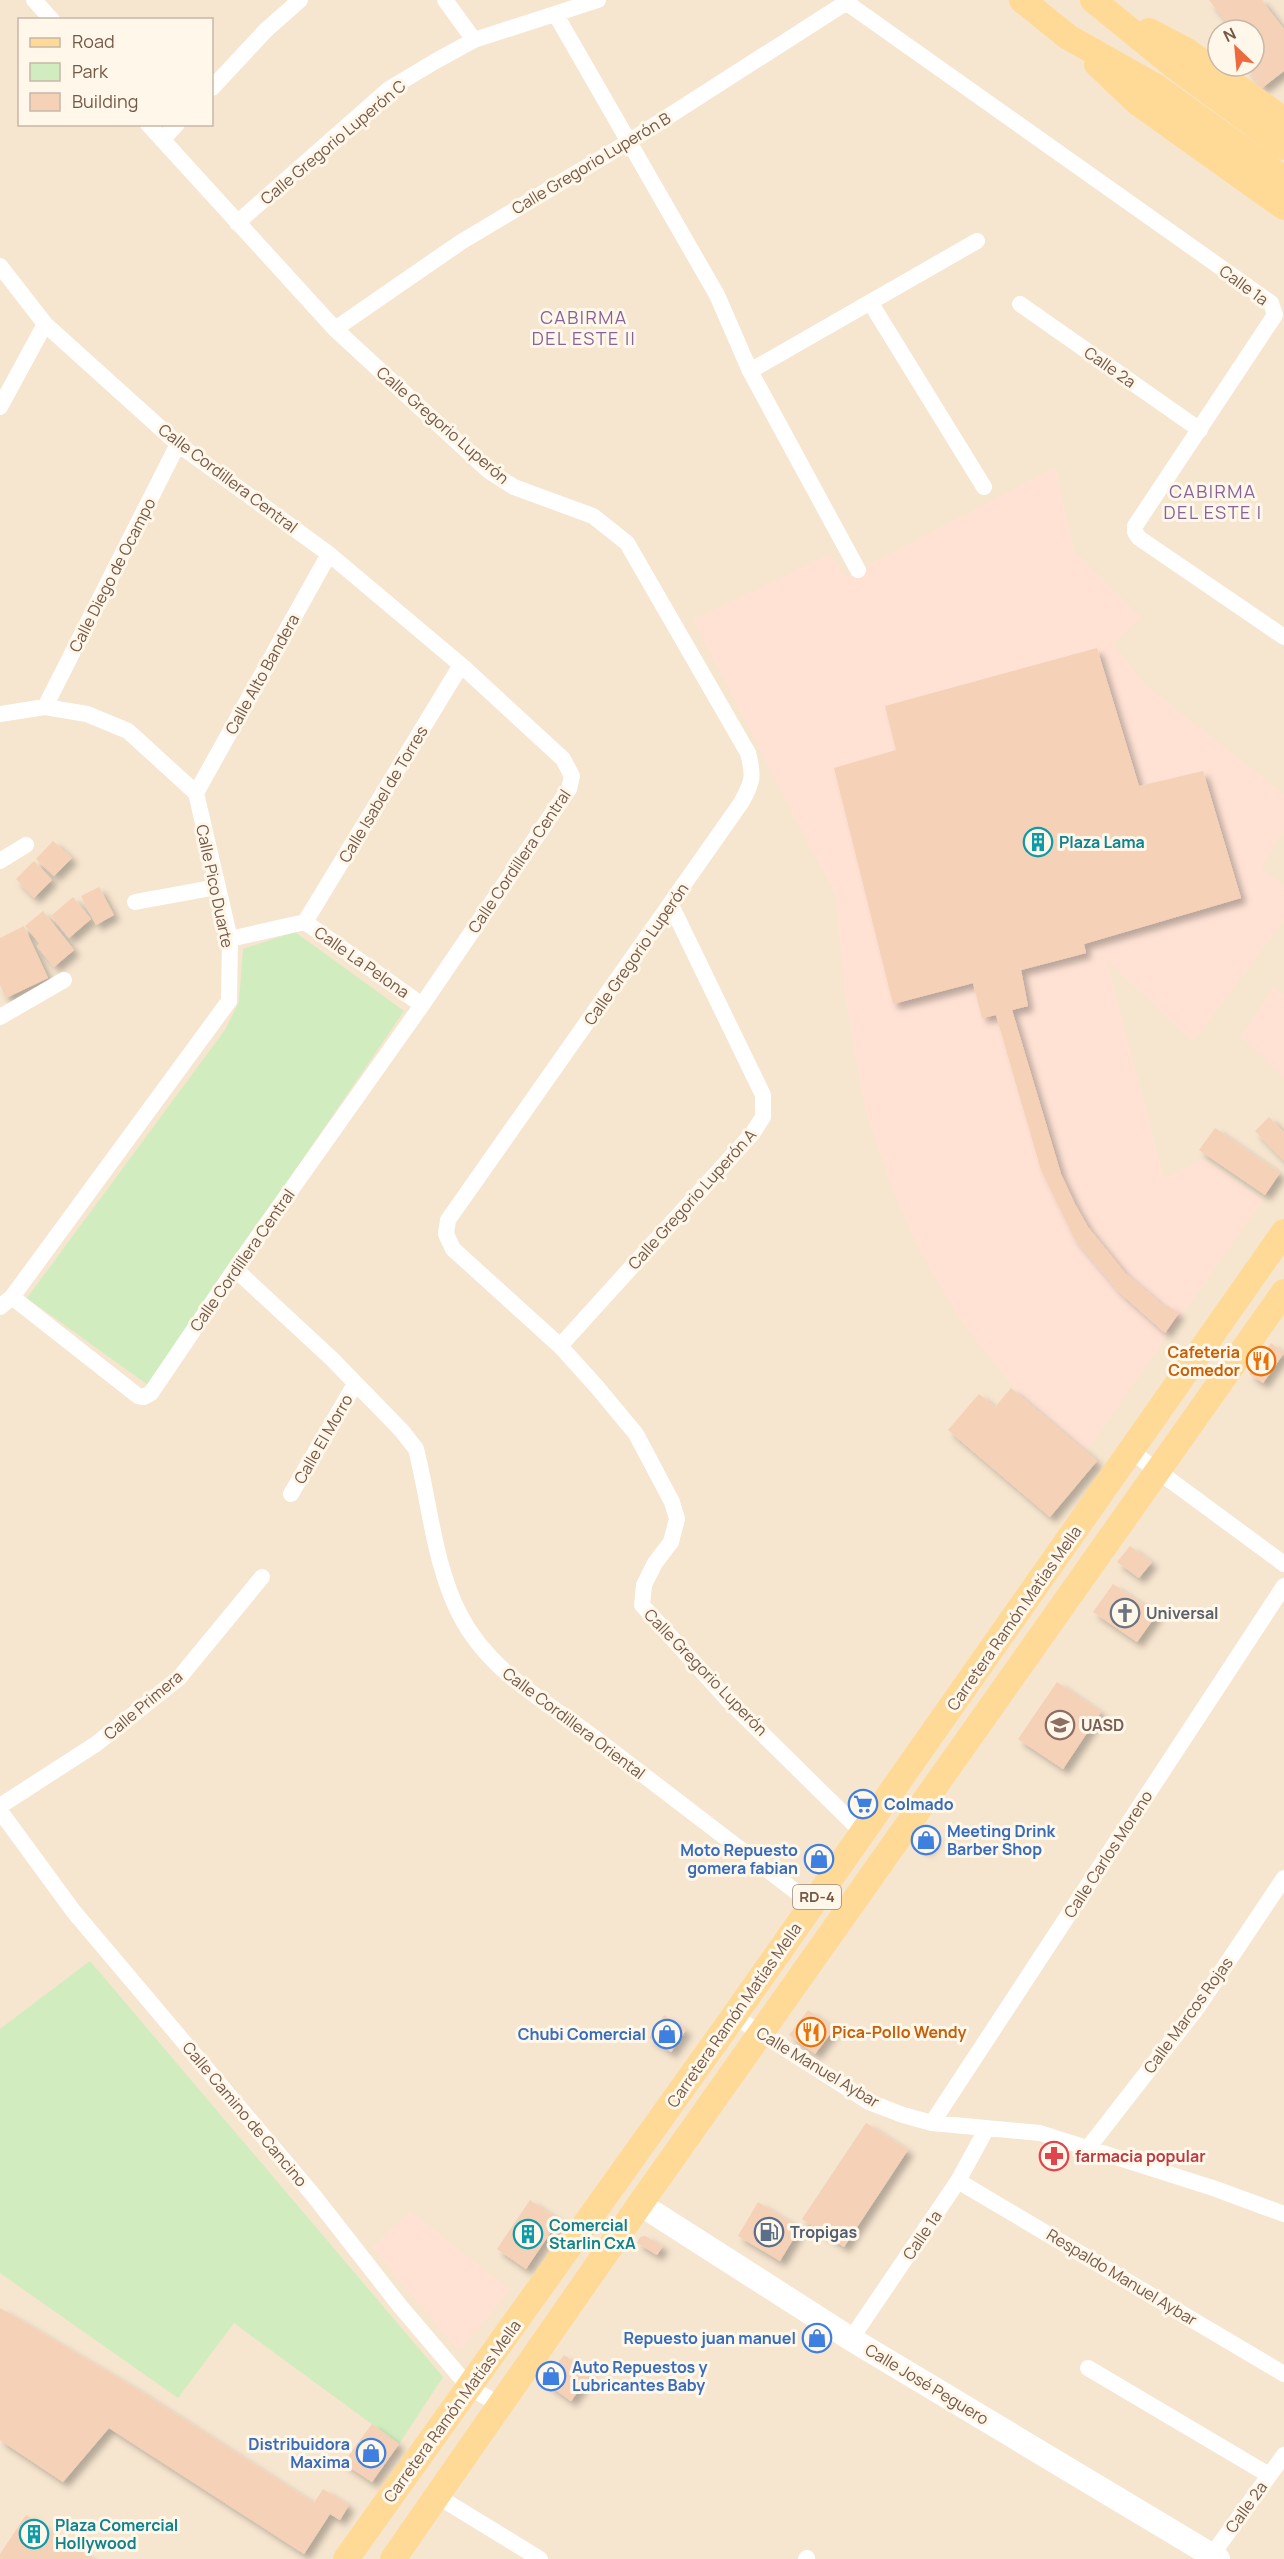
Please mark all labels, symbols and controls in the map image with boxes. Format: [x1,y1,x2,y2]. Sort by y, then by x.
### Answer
legend [18,18,213,126]
north arrow [1206,18,1266,78]
text: N [1219,22,1239,47]
text: Road [72,29,115,53]
text: Park [72,59,109,83]
street label: Calle Gregorio Luperón C [256,75,410,209]
text: Building [72,89,138,113]
street label: Calle Gregorio Luperón B [507,107,675,219]
street label: Calle 1a [1215,260,1273,310]
district label: CABIRMA DEL ESTE II [532,305,636,350]
street label: Calle 2a [1080,341,1140,393]
street label: Calle Gregorio Luperón [372,361,514,489]
street label: Calle Cordillera Central [154,418,302,538]
district label: CABIRMA DEL ESTE I [1164,479,1262,524]
street label: Calle Diego de Ocampo [64,494,160,656]
street label: Calle Alto Bandera [220,610,304,738]
street label: Calle Isabel de Torres [333,721,433,867]
street label: Calle Cordillera Central [463,785,575,937]
street label: Calle Pico Duarte [191,822,239,950]
building icon: Plaza Lama [1022,826,1054,858]
place label: Plaza Lama [1059,831,1145,853]
street label: Calle Gregorio Luperón [579,879,693,1029]
street label: Calle La Pelona [310,921,414,1003]
street label: Calle Gregorio Luperón A [623,1124,761,1274]
street label: Calle Cordillera Central [185,1184,299,1336]
place label: Cafeteria Comedor [1167,1341,1240,1381]
restaurant icon: Cafeteria Comedor [1245,1345,1277,1377]
street label: Calle El Morro [288,1390,358,1488]
street label: Carretera Ramón Matías Mella [942,1521,1086,1715]
church icon: Universal [1109,1597,1141,1629]
place label: Universal [1146,1602,1219,1624]
street label: Calle Gregorio Luperón [639,1604,773,1740]
street label: Calle Cordillera Oriental [498,1662,650,1784]
street label: Calle Primera [99,1665,187,1745]
school or university icon: UASD [1044,1709,1076,1741]
place label: UASD [1081,1714,1124,1736]
street label: Calle Carlos Moreno [1059,1786,1157,1922]
supermarket icon: Colmado [847,1788,879,1820]
place label: Colmado [884,1793,954,1815]
place label: Meeting Drink Barber Shop [947,1820,1056,1860]
shop icon: Meeting Drink Barber Shop [910,1824,942,1856]
place label: Moto Repuesto gomera fabian [680,1839,798,1879]
shop icon: Moto Repuesto gomera fabian [803,1843,835,1875]
road number: RD-4 [793,1885,841,1909]
street label: Carretera Ramón Matías Mella [662,1918,806,2112]
street label: Calle Marcos Rojas [1138,1952,1238,2078]
restaurant icon: Pica-Pollo Wendy [795,2016,827,2048]
shop icon: Chubi Comercial [651,2018,683,2050]
place label: Pica-Pollo Wendy [832,2021,967,2043]
street label: Calle Manuel Aybar [752,2022,884,2113]
place label: Chubi Comercial [518,2023,646,2045]
street label: Calle Camino de Cancino [178,2037,312,2191]
pharmacy icon: farmacia popular [1038,2140,1070,2172]
place label: farmacia popular [1075,2145,1206,2167]
street label: Calle 1a [897,2206,947,2264]
place label: Comercial Starlin CxA [549,2214,636,2254]
fuel station icon: Tropigas [753,2216,785,2248]
building icon: Comercial Starlin CxA [512,2218,544,2250]
place label: Tropigas [790,2221,857,2243]
street label: Respaldo Manuel Aybar [1043,2223,1201,2331]
street label: Carretera Ramón Matías Mella [378,2315,526,2507]
shop icon: Repuesto juan manuel [801,2322,833,2354]
place label: Repuesto juan manuel [624,2327,796,2349]
street label: Calle José Peguero [861,2338,993,2430]
place label: Auto Repuestos y Lubricantes Baby [572,2356,707,2396]
shop icon: Auto Repuestos y Lubricantes Baby [535,2360,567,2392]
place label: Distribuidora Maxima [248,2433,350,2473]
shop icon: Distribuidora Maxima [355,2437,387,2469]
street label: Calle 2a [1220,2477,1272,2537]
place label: Plaza Comercial Hollywood [55,2514,178,2554]
building icon: Plaza Comercial Hollywood [18,2518,50,2550]

